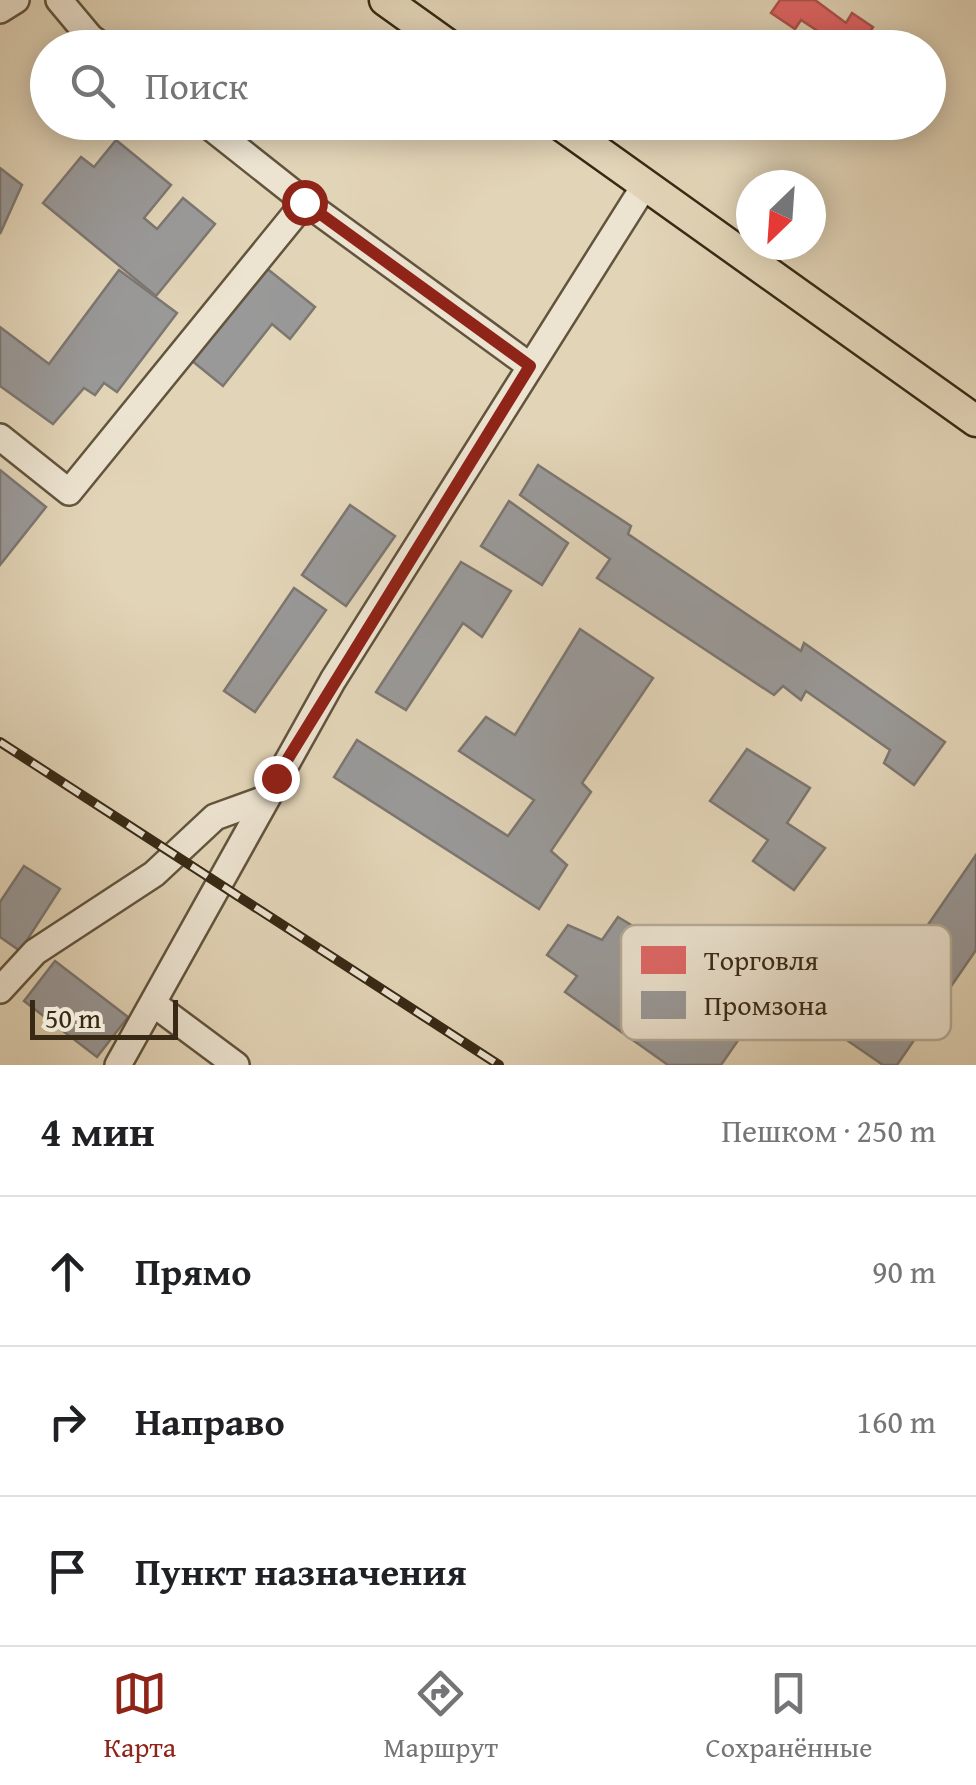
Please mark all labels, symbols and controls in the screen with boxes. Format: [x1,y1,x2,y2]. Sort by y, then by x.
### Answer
search box [30,30,946,140]
text: Поиск [145,57,248,113]
icon: search [65,58,120,113]
north arrow [736,170,826,260]
route start [282,180,328,226]
route end [254,756,300,802]
legend [621,925,951,1040]
text: Торговля [704,939,818,980]
text: Промзона [704,984,828,1025]
scale bar [30,995,178,1040]
text: 50 m [45,997,101,1038]
text: 4 мин [40,1100,155,1161]
text: Пешком · 250 m [721,1107,936,1154]
text: Прямо [135,1243,251,1299]
icon: ahead [40,1244,95,1299]
text: 90 m [872,1248,936,1295]
text: Направо [135,1393,285,1449]
icon: right [40,1394,95,1449]
text: 160 m [857,1398,936,1445]
text: Пункт назначения [135,1543,467,1599]
icon: arrive [40,1544,95,1599]
tab: Карта [104,1666,176,1767]
tab: Маршрут [384,1666,498,1767]
tab: Сохранённые [705,1666,872,1767]

